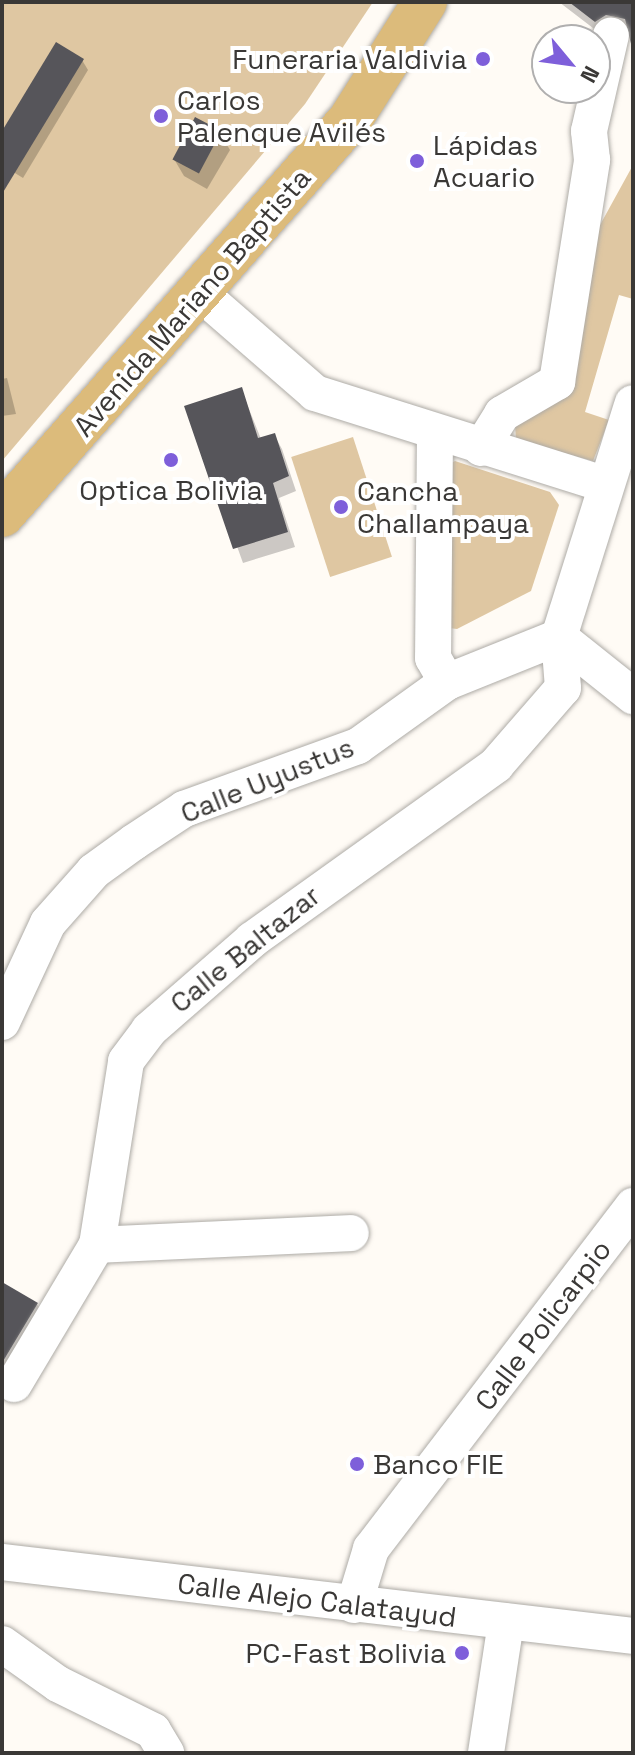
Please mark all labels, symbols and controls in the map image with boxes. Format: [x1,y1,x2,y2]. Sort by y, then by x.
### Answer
north arrow [531,24,611,104]
place label: Funeraria Valdivia [232,42,467,76]
marker: Funeraria Valdivia [474,50,492,68]
text: N [574,61,606,88]
place label: Carlos Palenque Avilés [177,83,386,149]
marker: Carlos Palenque Avilés [152,107,170,125]
place label: Lápidas Acuario [433,128,538,194]
marker: Lápidas Acuario [408,152,426,170]
street label: Avenida Mariano Baptista [66,161,318,443]
marker: Optica Bolivia [162,451,180,469]
place label: Optica Bolivia [79,473,263,507]
place label: Cancha Challampaya [357,474,529,540]
marker: Cancha Challampaya [332,498,350,516]
street label: Calle Uyustus [176,730,358,830]
street label: Calle Baltazar [163,878,327,1020]
street label: Calle Policarpio [468,1233,618,1417]
place label: Banco FIE [373,1447,504,1481]
marker: Banco FIE [348,1455,366,1473]
street label: Calle Alejo Calatayud [175,1566,459,1634]
place label: PC-Fast Bolivia [245,1636,446,1670]
marker: PC-Fast Bolivia [453,1644,471,1662]

